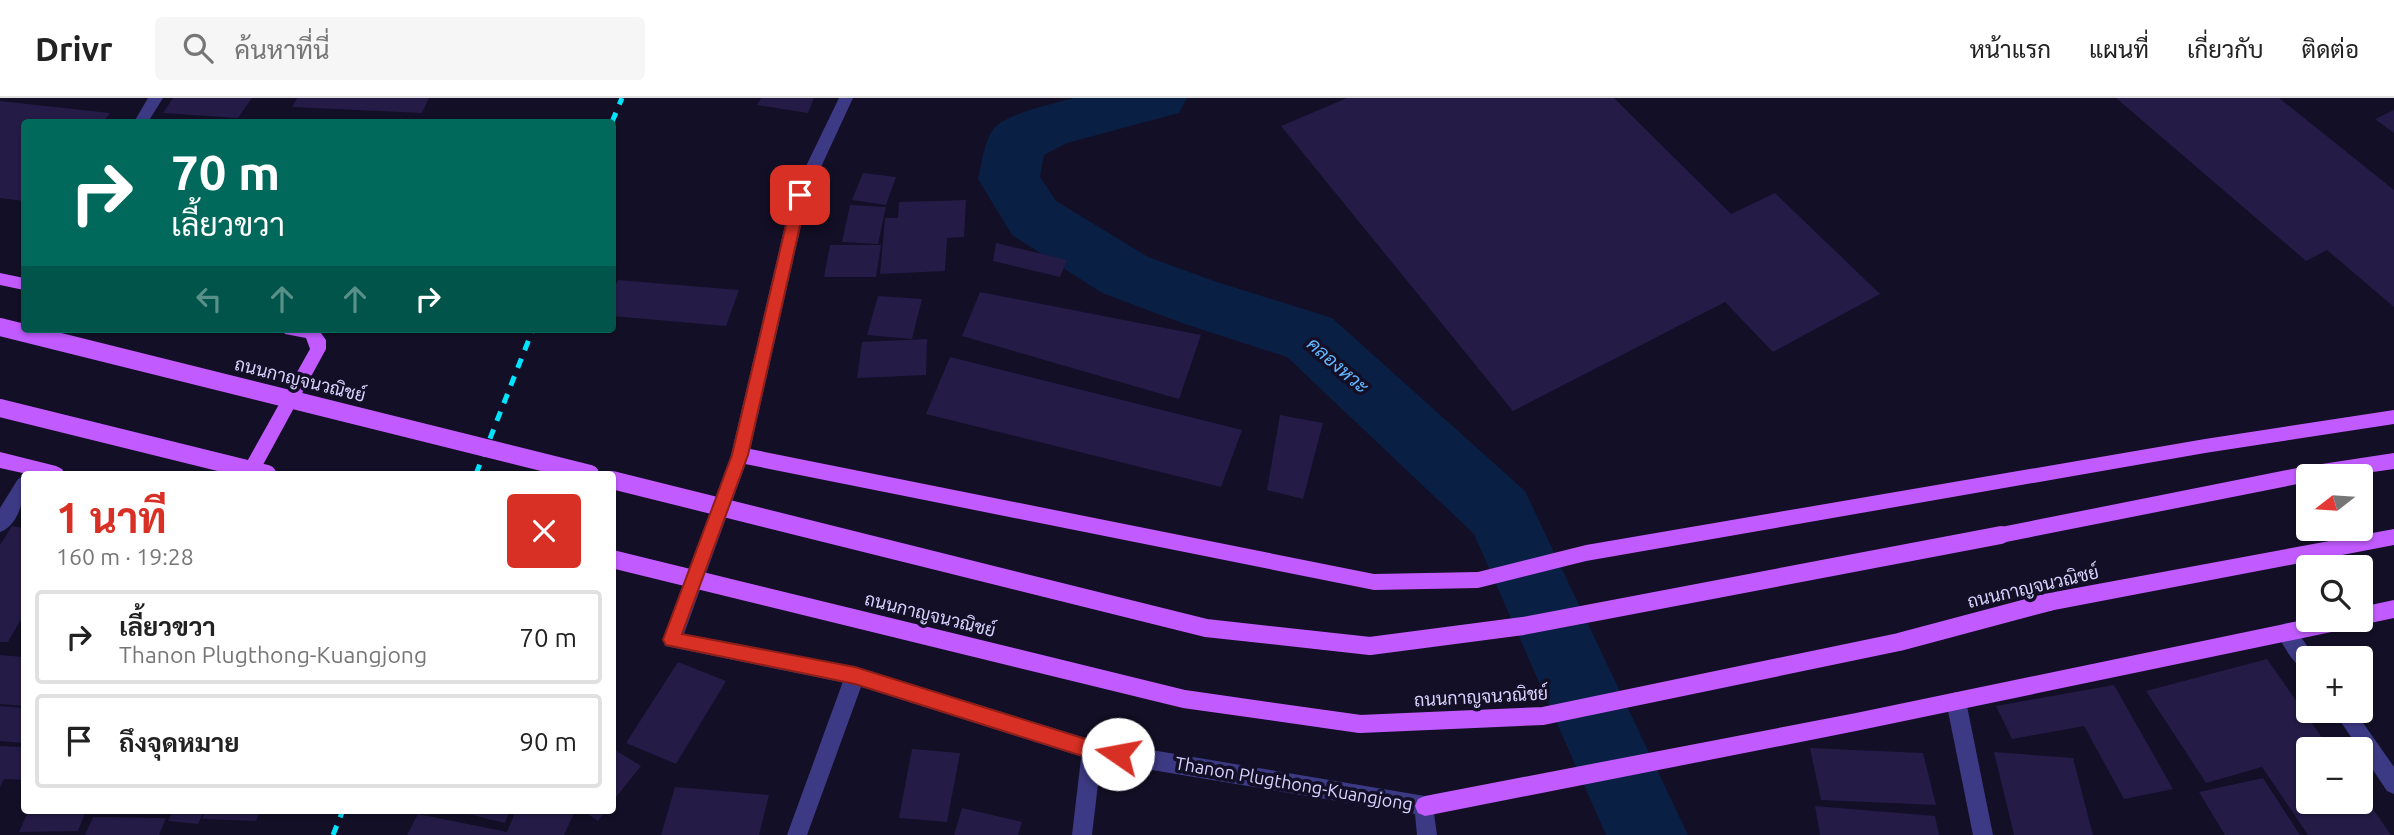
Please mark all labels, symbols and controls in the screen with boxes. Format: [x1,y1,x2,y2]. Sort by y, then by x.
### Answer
search box [155,17,645,80]
icon: search [179,29,217,67]
text: Drivr [35,30,113,67]
text: ค้นหาที่นี่ [235,35,330,64]
text: หน้าแรก [1970,36,2051,63]
text: แผนที่ [2089,36,2149,63]
text: เกี่ยวกับ [2187,36,2264,63]
text: ติดต่อ [2302,36,2359,63]
text: 70 m [171,144,280,199]
icon: right [56,147,147,238]
pin [770,165,830,225]
icon: arrive [781,176,819,214]
text: เลี้ยวขวา [171,206,285,242]
icon: left [190,280,228,318]
icon: ahead [263,280,301,318]
icon: ahead [336,280,374,318]
icon: right [409,280,447,318]
water label: คลองหวะ [1303,332,1374,398]
street label: ถนนกาญจนวณิชย์ [232,351,368,407]
north arrow [2296,464,2373,541]
map controls [2296,464,2373,814]
text: 1 นาที [56,494,167,541]
button: close [507,494,581,568]
text: 160 m · 19:28 [56,544,194,569]
button: search [2296,555,2373,632]
street label: ถนนกาญจนวณิชย์ [1965,559,2101,613]
street label: ถนนกาญจนวณิชย์ [862,586,998,642]
text: เลี้ยวขวา [119,612,216,641]
icon: right [60,618,98,656]
text: 70 m [519,623,577,652]
text: Thanon Plugthong-Kuangjong [119,642,427,667]
button: + [2296,646,2373,723]
street label: ถนนกาญจนวณิชย์ [1413,681,1549,711]
position arrow [1081,717,1155,791]
icon: arrive [60,722,98,760]
text: 90 m [519,727,577,756]
text: ถึงจุดหมาย [119,728,240,757]
button: − [2296,737,2373,814]
street label: Thanon Plugthong-Kuangjong [1174,752,1415,814]

